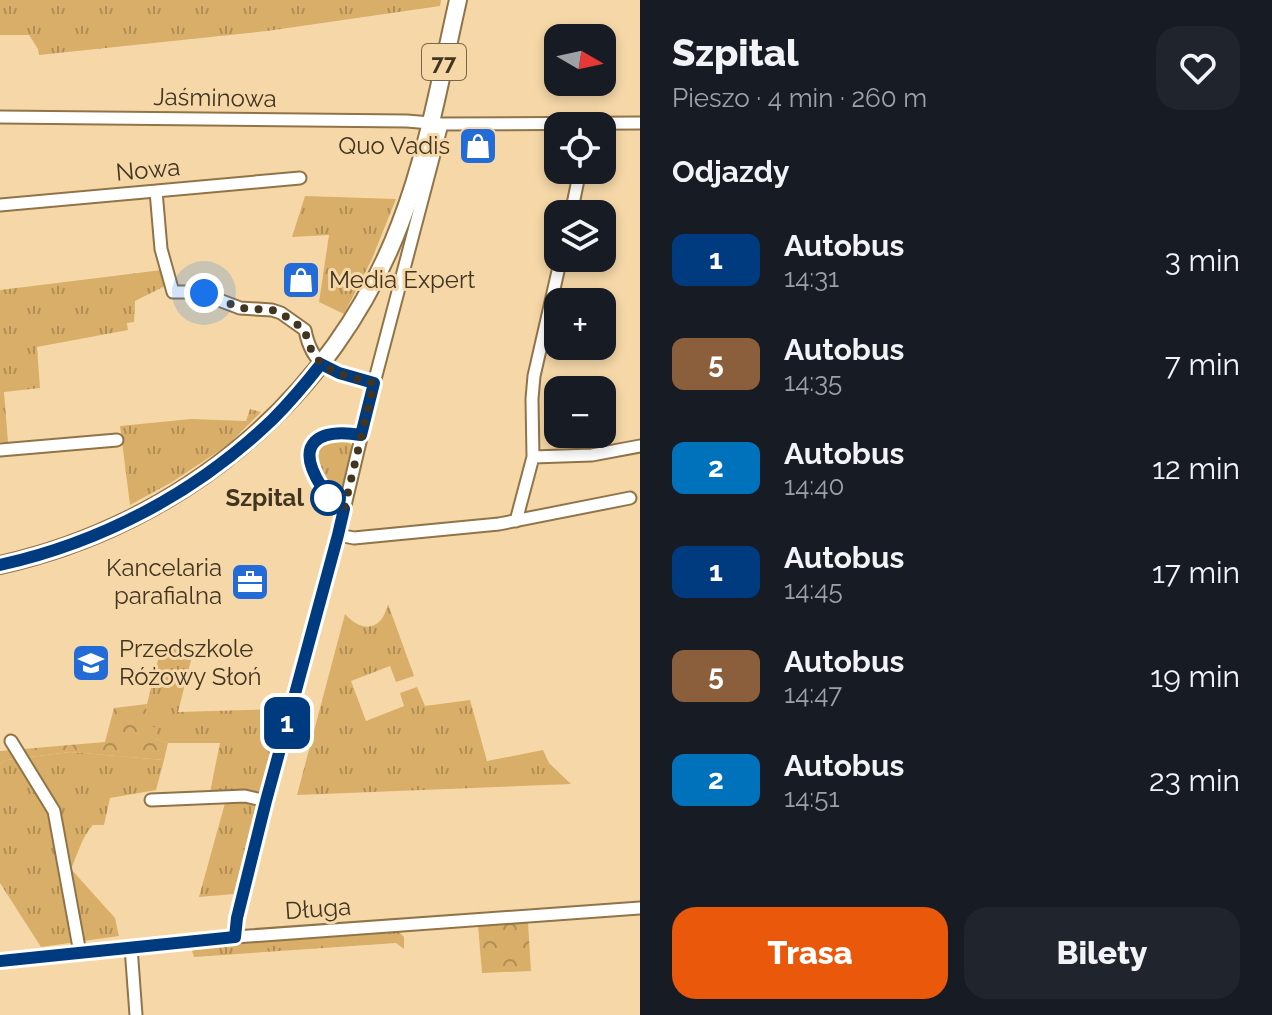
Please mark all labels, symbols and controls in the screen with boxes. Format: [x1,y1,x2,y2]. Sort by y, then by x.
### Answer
north arrow [544,24,616,96]
map controls [544,24,616,448]
button: heart [1156,26,1240,110]
text: Szpital [672,30,799,75]
road number: 77 [422,44,466,80]
street label: Jaśminowa [153,82,277,113]
text: Pieszo · 4 min · 260 m [672,83,927,113]
button: locate [544,112,616,184]
shop icon: Quo Vadis [457,125,499,167]
place label: Quo Vadis [338,131,450,160]
street label: Nowa [115,152,181,187]
text: Odjazdy [672,154,789,189]
button: layers [544,200,616,272]
text: Autobus [784,228,904,263]
text: 1 [709,243,723,276]
text: 3 min [1165,243,1240,278]
shop icon: Media Expert [280,259,322,301]
text: 14:31 [784,263,839,293]
place label: Media Expert [329,265,475,294]
your location [184,273,224,313]
button: + [544,288,616,360]
text: Autobus [784,332,904,367]
text: 5 [708,347,724,380]
text: 7 min [1165,347,1240,382]
text: 14:35 [784,367,842,397]
button: − [544,376,616,448]
text: Autobus [784,436,904,471]
text: 2 [708,451,724,484]
text: 12 min [1152,451,1240,486]
text: 14:40 [784,471,844,501]
marker: Szpital [311,481,345,515]
place label: Szpital [226,483,304,512]
text: Autobus [784,540,904,575]
place label: Kancelaria parafialna [106,553,222,610]
text: 1 [709,555,723,588]
text: 17 min [1152,555,1240,590]
office icon: Kancelaria parafialna [229,561,271,603]
text: 14:45 [784,575,843,605]
place label: Przedszkole Różowy Słoń [119,634,262,691]
school or university icon: Przedszkole Różowy Słoń [70,642,112,684]
text: Autobus [784,644,904,679]
text: 5 [708,659,724,692]
text: 19 min [1150,659,1240,694]
text: 14:47 [784,679,842,709]
line badge: 1 [261,697,313,749]
text: 1 [280,706,294,739]
text: Autobus [784,748,904,783]
text: 2 [708,763,724,796]
text: 23 min [1149,763,1240,798]
text: 14:51 [784,783,840,813]
street label: Długa [284,892,352,925]
button: Trasa [672,907,948,999]
button: Bilety [964,907,1240,999]

